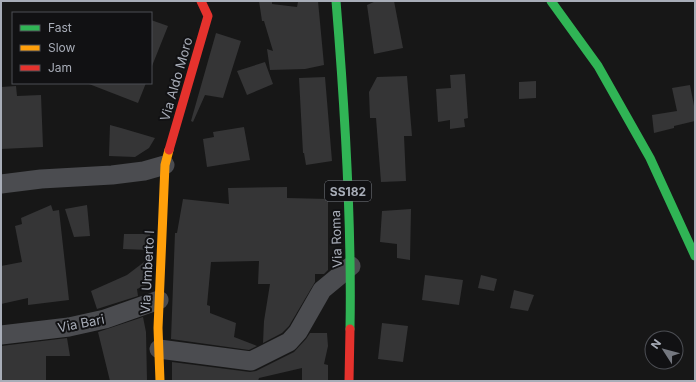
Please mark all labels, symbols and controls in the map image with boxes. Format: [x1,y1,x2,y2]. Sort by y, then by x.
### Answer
legend [12,12,152,84]
text: Fast [48,20,72,35]
street label: Via Aldo Moro [156,35,196,123]
text: Slow [48,40,76,55]
text: Jam [48,60,72,75]
road number: SS182 [325,181,371,201]
street label: Via Roma [327,210,345,268]
street label: Via Umberto I [137,230,157,314]
street label: Via Bari [56,311,106,335]
north arrow [644,330,684,370]
text: N [648,337,664,352]

